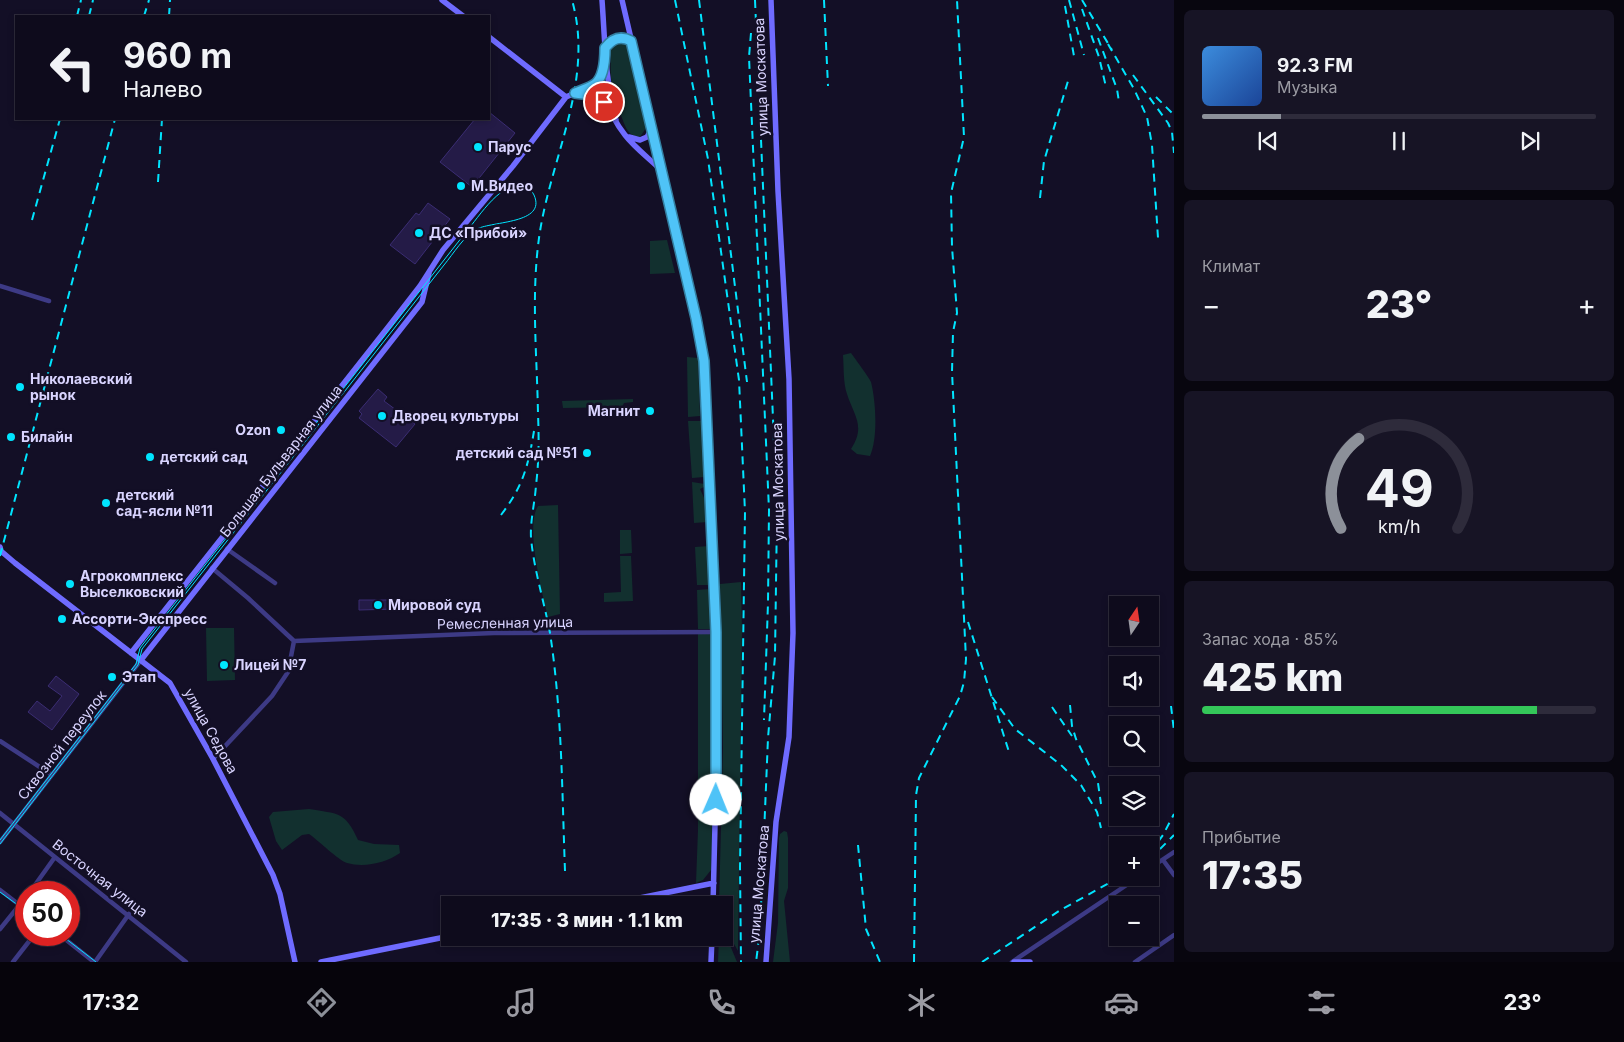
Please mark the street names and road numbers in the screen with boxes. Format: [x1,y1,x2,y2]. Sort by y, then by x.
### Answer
street label: улица Москатова [750,17,771,137]
street label: Большая Бульварная улица [216,381,345,540]
street label: улица Москатова [768,423,787,541]
street label: Ремесленная улица [437,613,573,632]
street label: улица Седова [181,685,242,776]
street label: Сквозной переулок [14,686,110,803]
street label: улица Москатова [745,824,772,944]
street label: Восточная улица [49,835,151,920]

